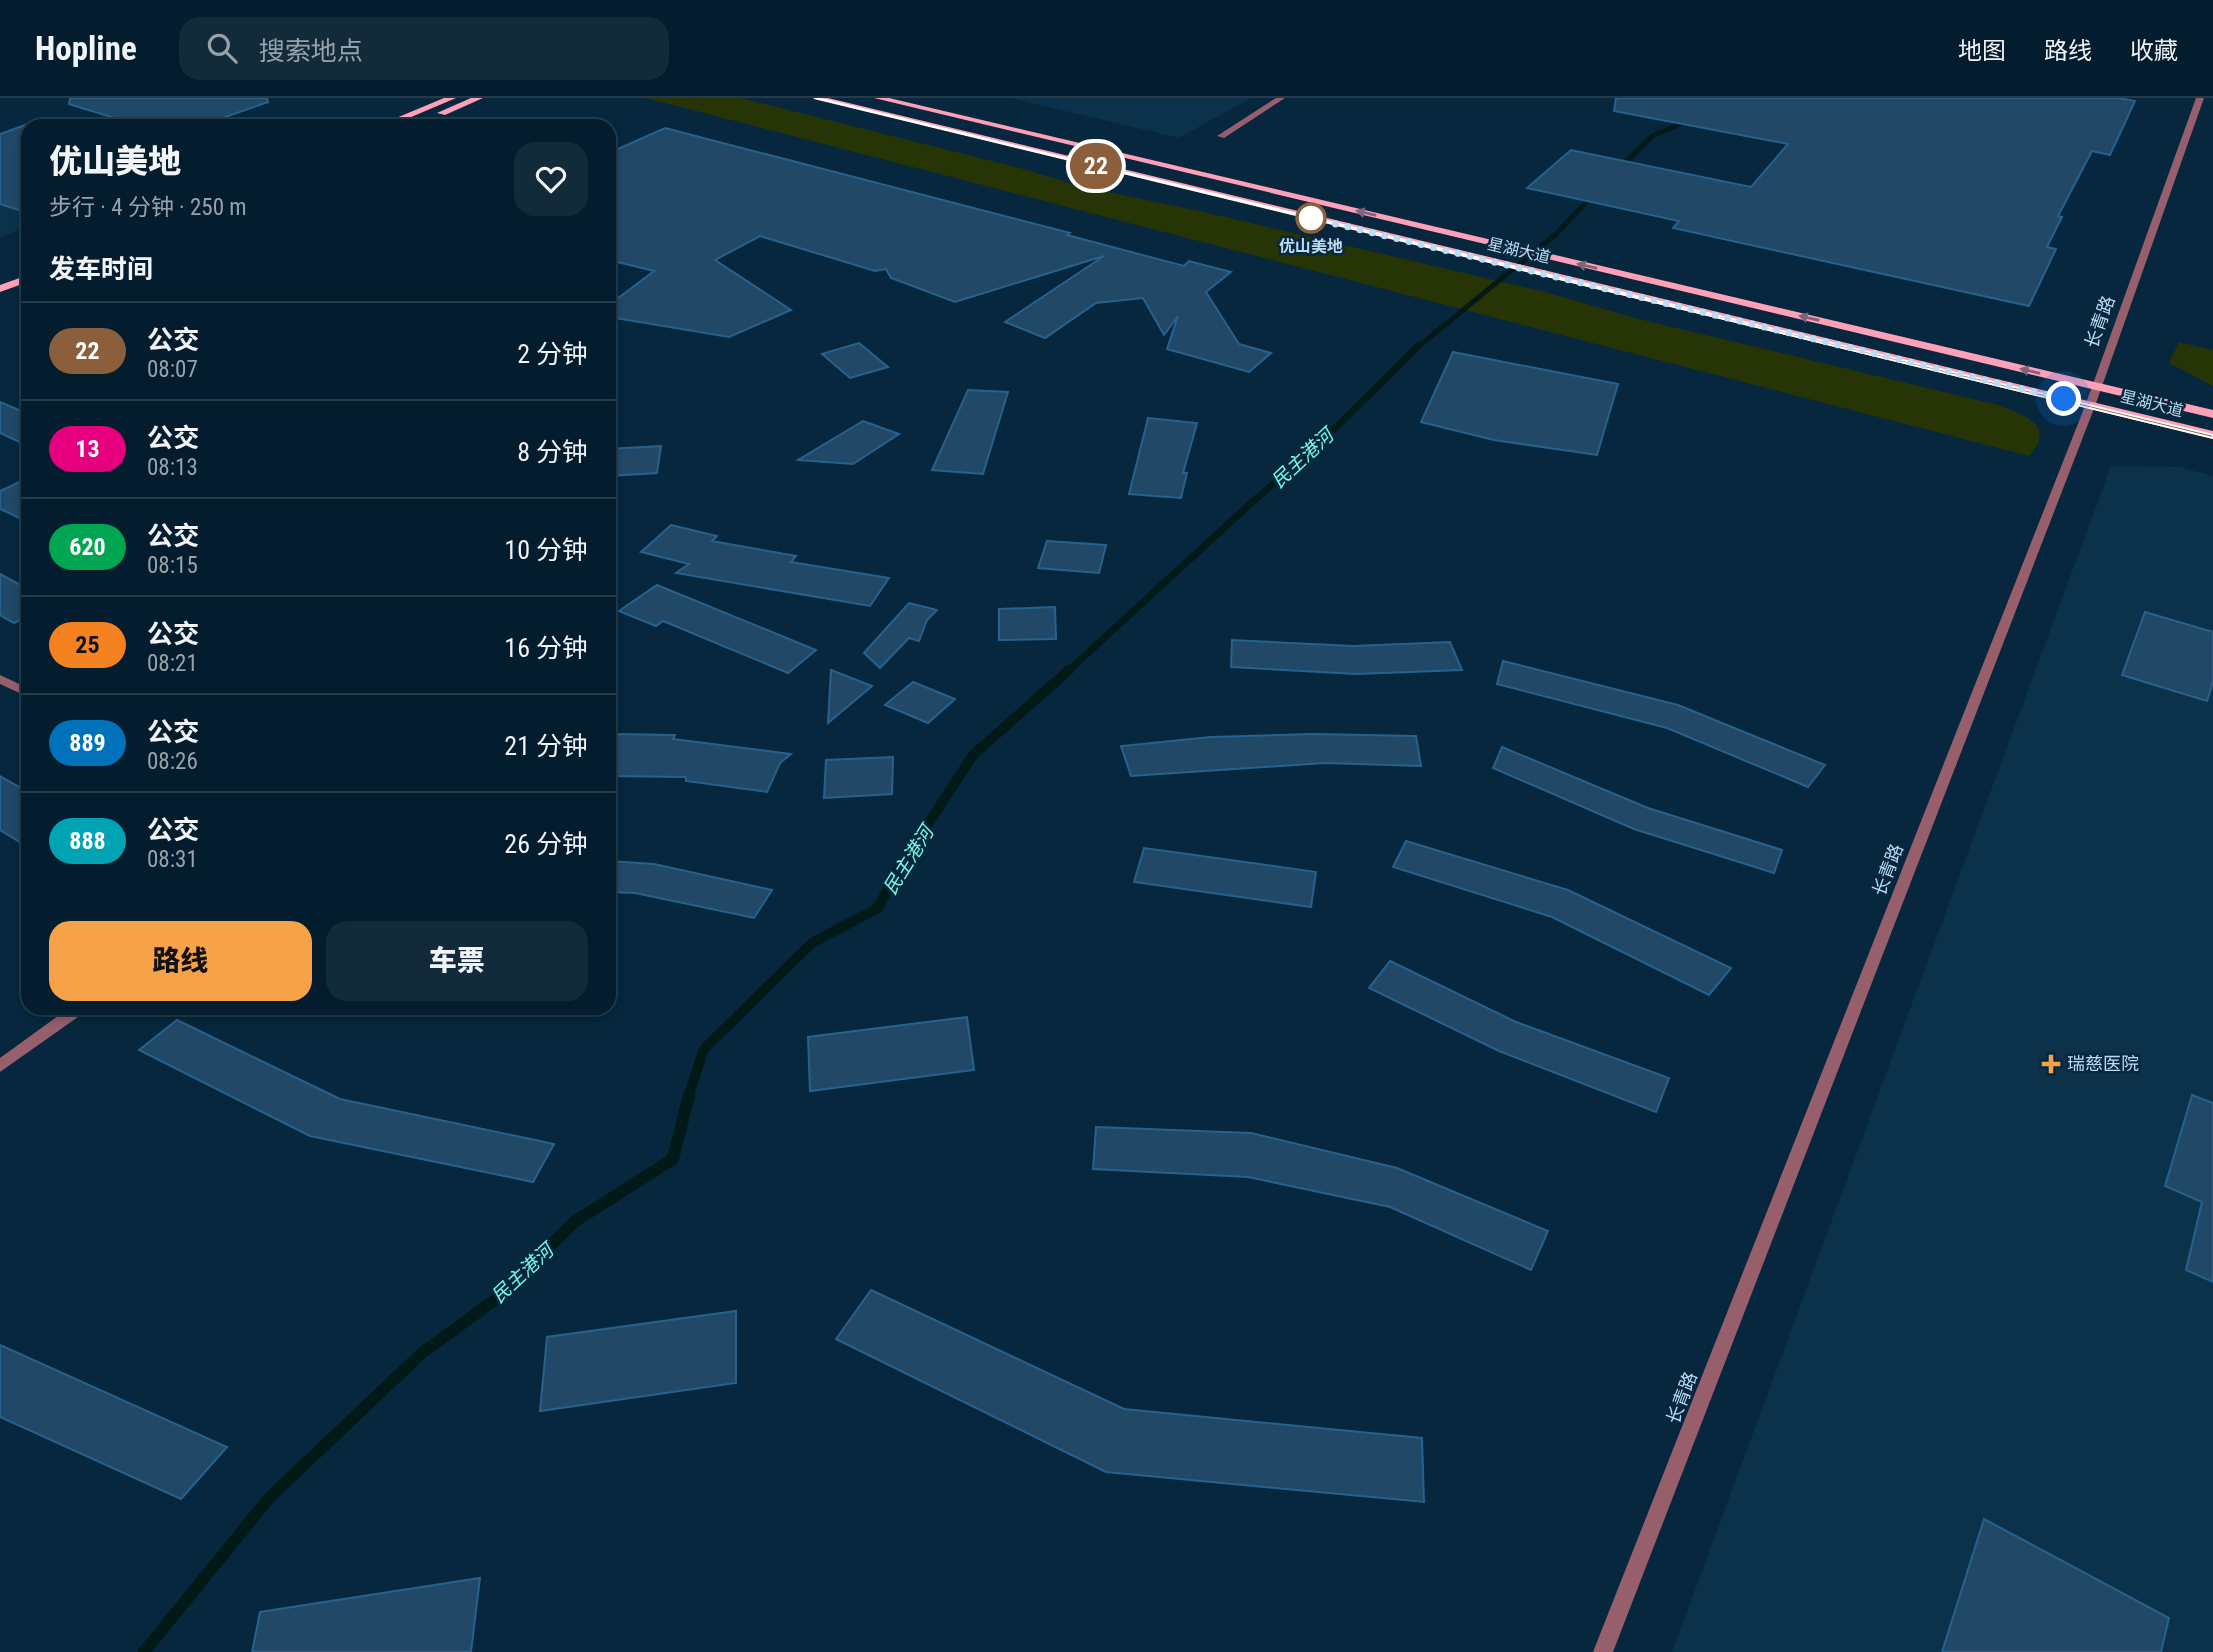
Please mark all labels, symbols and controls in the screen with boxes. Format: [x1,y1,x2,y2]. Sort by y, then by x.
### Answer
search box [179,17,669,80]
text: Hopline [35,29,137,68]
icon: search [203,29,241,67]
text: 搜索地点 [259,36,363,66]
text: 地图 [1958,37,2006,65]
text: 路线 [2044,37,2092,65]
text: 收藏 [2130,37,2178,65]
text: 优山美地 [49,142,181,181]
button: heart [514,142,588,216]
line badge: 22 [1064,143,1128,189]
text: 22 [1084,152,1108,180]
text: 步行 · 4 分钟 · 250 m [49,194,247,221]
marker: 优山美地 [1296,203,1326,233]
one-way arrow [1355,207,1377,218]
street label: 星湖大道 [1486,234,1552,267]
place label: 优山美地 [1279,237,1343,256]
text: 发车时间 [49,254,153,284]
one-way arrow [1576,260,1598,271]
street label: 长青路 [2080,293,2119,351]
one-way arrow [1798,313,1820,324]
text: 公交 [147,325,199,355]
text: 22 [75,337,100,365]
text: 2 分钟 [517,339,588,369]
text: 08:07 [147,356,198,383]
one-way arrow [2019,365,2041,376]
your location [2046,381,2081,416]
street label: 星湖大道 [2119,387,2185,420]
water label: 民主港河 [1267,421,1341,493]
text: 公交 [147,423,199,453]
text: 13 [75,435,100,463]
text: 8 分钟 [517,437,588,467]
text: 08:13 [147,454,198,481]
text: 公交 [147,521,199,551]
text: 620 [69,533,106,561]
text: 10 分钟 [504,535,588,565]
text: 08:15 [147,552,198,579]
text: 公交 [147,619,199,649]
text: 25 [75,631,100,659]
text: 16 分钟 [504,633,588,663]
text: 08:21 [147,650,198,677]
text: 公交 [147,717,199,747]
text: 889 [69,729,106,757]
text: 21 分钟 [504,731,588,761]
text: 08:26 [147,748,198,775]
text: 公交 [147,815,199,845]
water label: 民主港河 [879,819,940,899]
text: 888 [69,827,106,855]
text: 26 分钟 [504,829,588,859]
street label: 长青路 [1868,841,1907,899]
text: 08:31 [147,846,198,873]
button: 路线 [49,921,312,1001]
button: 车票 [326,921,588,1001]
place label: 瑞慈医院 [2067,1053,2139,1074]
marker: 瑞慈医院 [2041,1054,2061,1074]
water label: 民主港河 [487,1236,561,1308]
street label: 长青路 [1662,1369,1701,1427]

